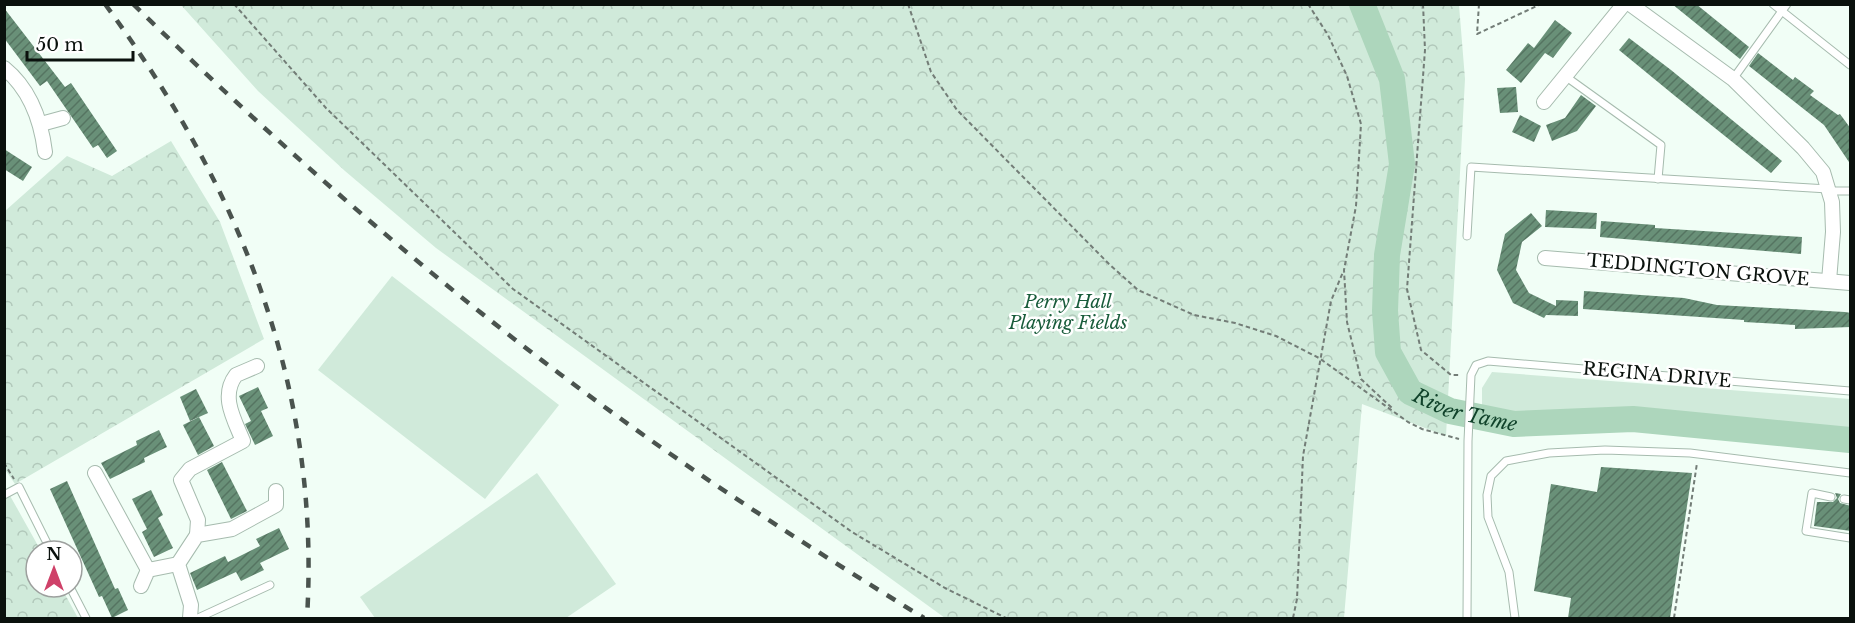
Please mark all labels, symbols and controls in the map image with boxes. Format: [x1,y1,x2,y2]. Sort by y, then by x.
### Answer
scale bar [27,24,134,62]
text: 50 m [36,34,84,56]
street label: TEDDINGTON GROVE [1586,249,1810,291]
park label: Perry Hall Playing Fields [1008,291,1127,334]
street label: REGINA DRIVE [1582,358,1732,392]
water label: River Tame [1408,383,1519,436]
north arrow [24,539,84,599]
text: N [46,544,62,564]

